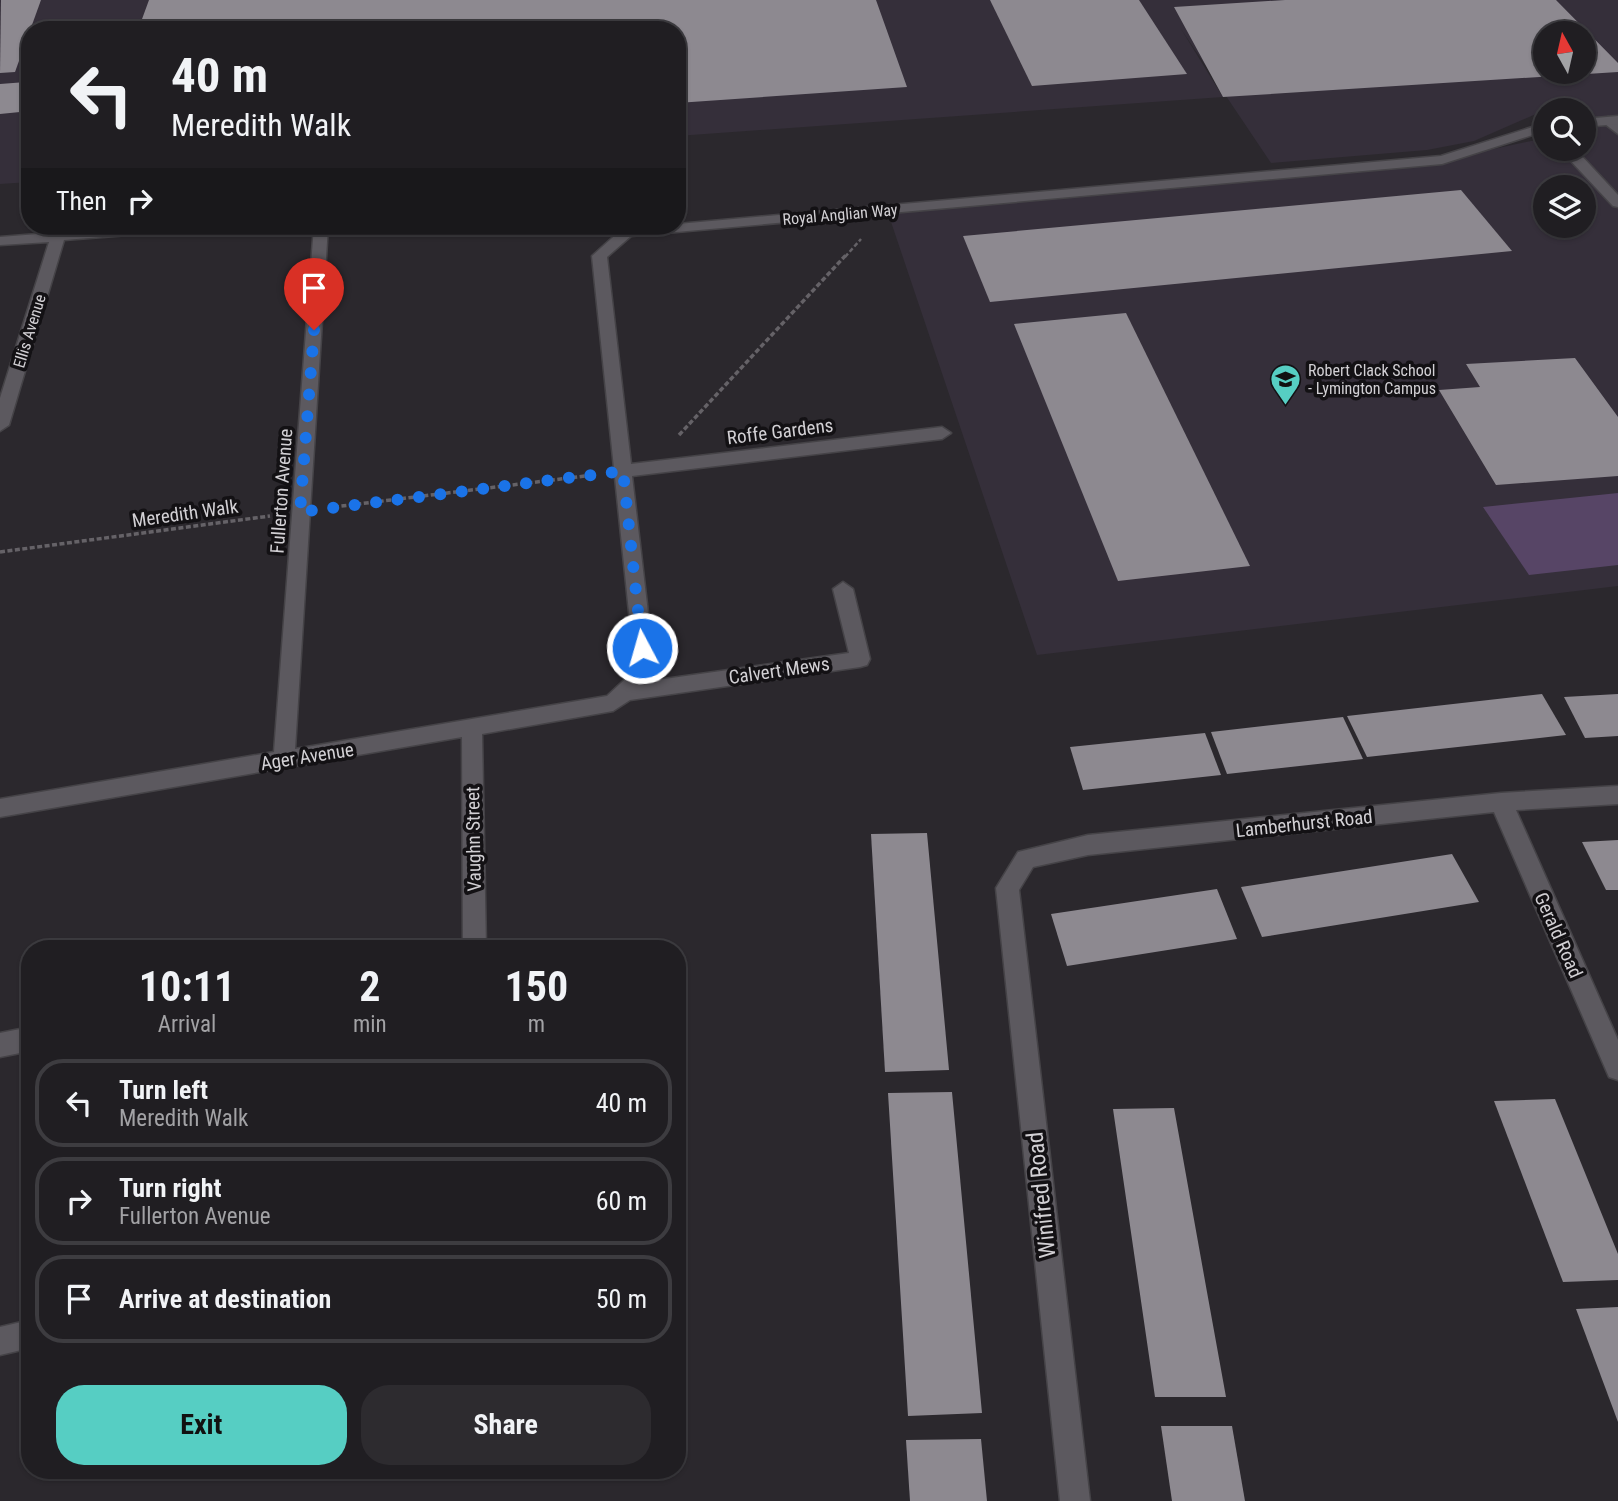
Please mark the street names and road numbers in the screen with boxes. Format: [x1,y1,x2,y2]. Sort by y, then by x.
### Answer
street label: Royal Anglian Way [782,200,899,229]
street label: Ellis Avenue [9,292,50,370]
street label: Roffe Gardens [726,414,834,449]
street label: Fullerton Avenue [266,428,297,554]
street label: Meredith Walk [131,495,240,532]
street label: Calvert Mews [727,652,831,689]
street label: Ager Avenue [259,738,355,775]
street label: Vaughn Street [461,786,486,892]
street label: Lamberhurst Road [1235,805,1374,842]
street label: Gerald Road [1530,889,1588,981]
street label: Winifred Road [1021,1130,1062,1259]

